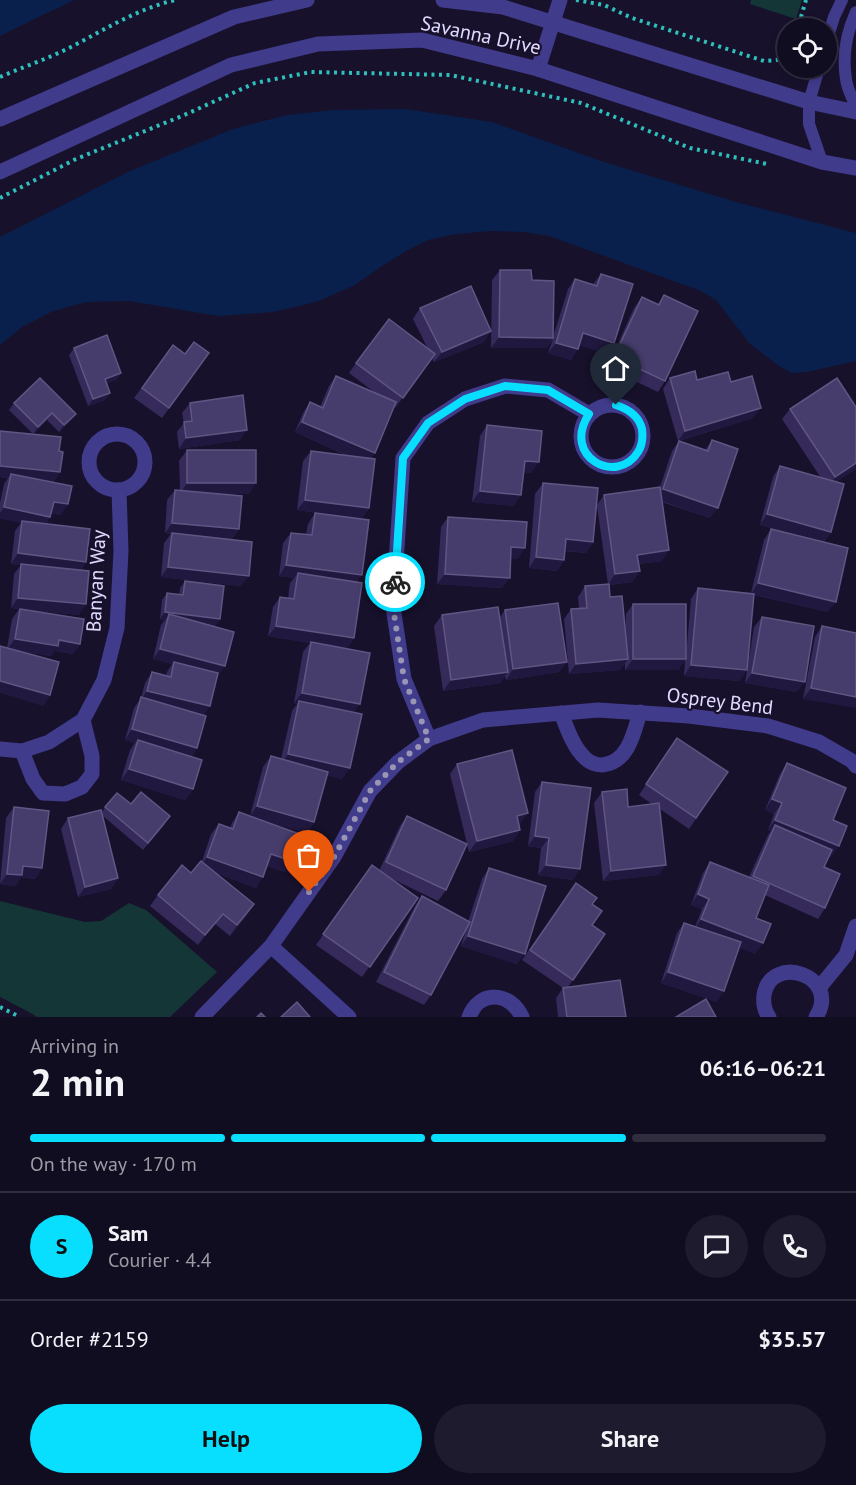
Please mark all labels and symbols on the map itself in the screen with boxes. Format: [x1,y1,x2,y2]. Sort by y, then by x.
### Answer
street label: Savanna Drive [419,10,543,60]
pin [590,343,641,405]
street label: Banyan Way [80,528,112,633]
courier [365,552,425,612]
street label: Osprey Bend [665,682,775,720]
pin [283,830,334,892]

